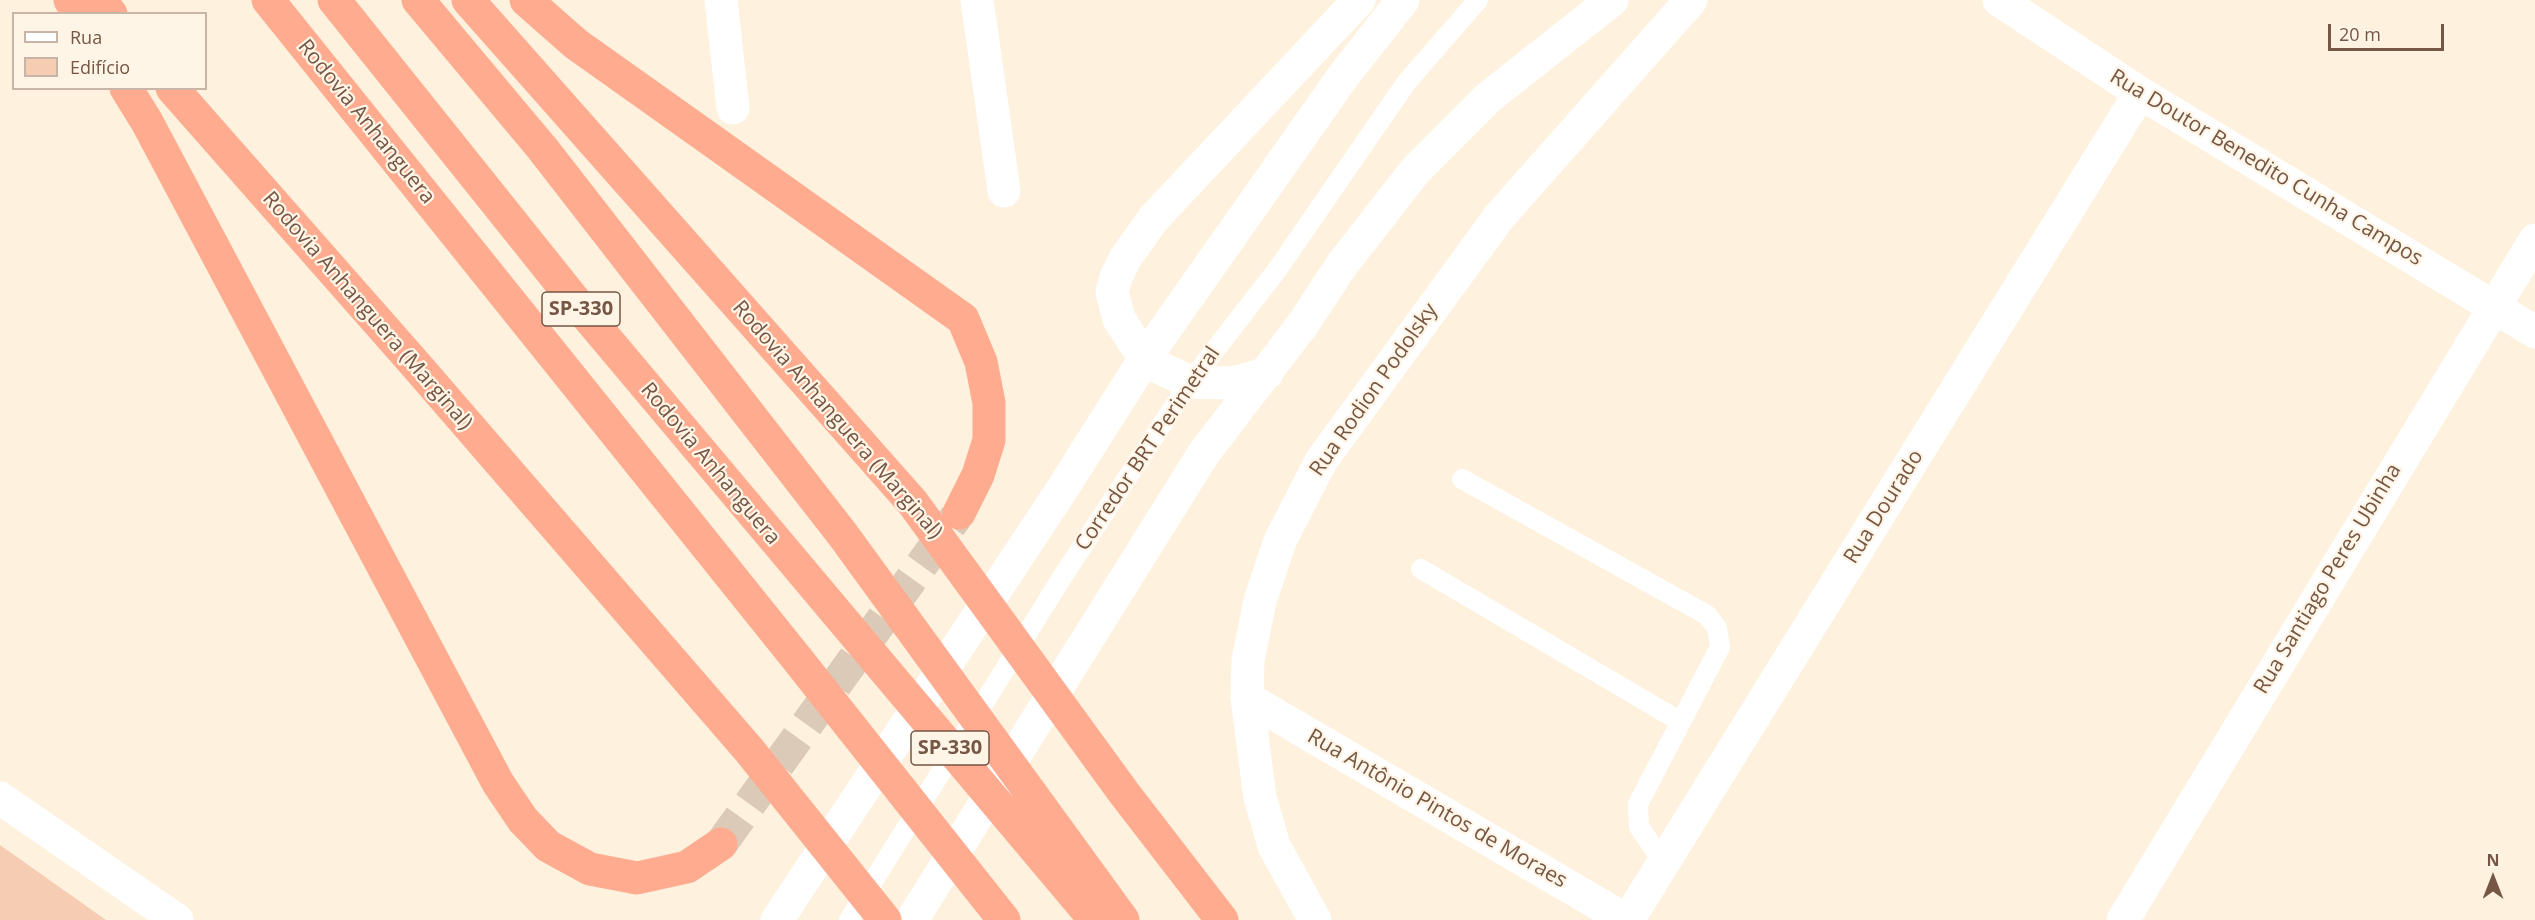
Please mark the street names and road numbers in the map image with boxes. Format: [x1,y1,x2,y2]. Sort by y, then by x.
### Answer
street label: Rodovia Anhanguera [292,35,440,209]
street label: Rua Doutor Benedito Cunha Campos [2105,64,2427,272]
street label: Rodovia Anhanguera (Marginal) [257,187,477,435]
road number: SP-330 [542,292,620,326]
street label: Rodovia Anhanguera (Marginal) [727,296,947,544]
street label: Rua Rodion Podolsky [1305,299,1443,481]
street label: Corredor BRT Perimetral [1070,342,1226,556]
street label: Rodovia Anhanguera [635,378,785,550]
street label: Rua Dourado [1839,445,1929,569]
street label: Rua Santiago Peres Ubinha [2249,459,2407,699]
street label: Rua Antônio Pintos de Moraes [1303,724,1571,894]
road number: SP-330 [911,731,989,765]

